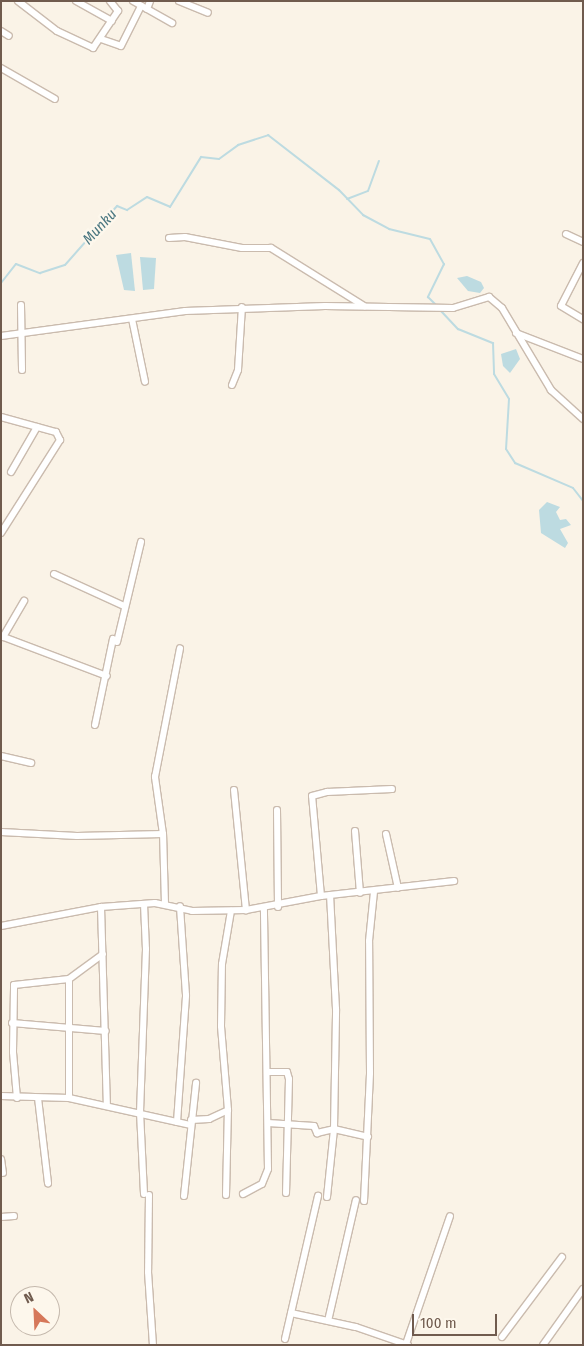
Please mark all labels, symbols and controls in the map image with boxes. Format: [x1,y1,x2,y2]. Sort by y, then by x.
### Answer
water label: Munku [79,206,121,248]
north arrow [10,1286,60,1336]
text: N [21,1288,36,1307]
scale bar [414,1304,499,1336]
text: 100 m [420,1314,457,1332]

